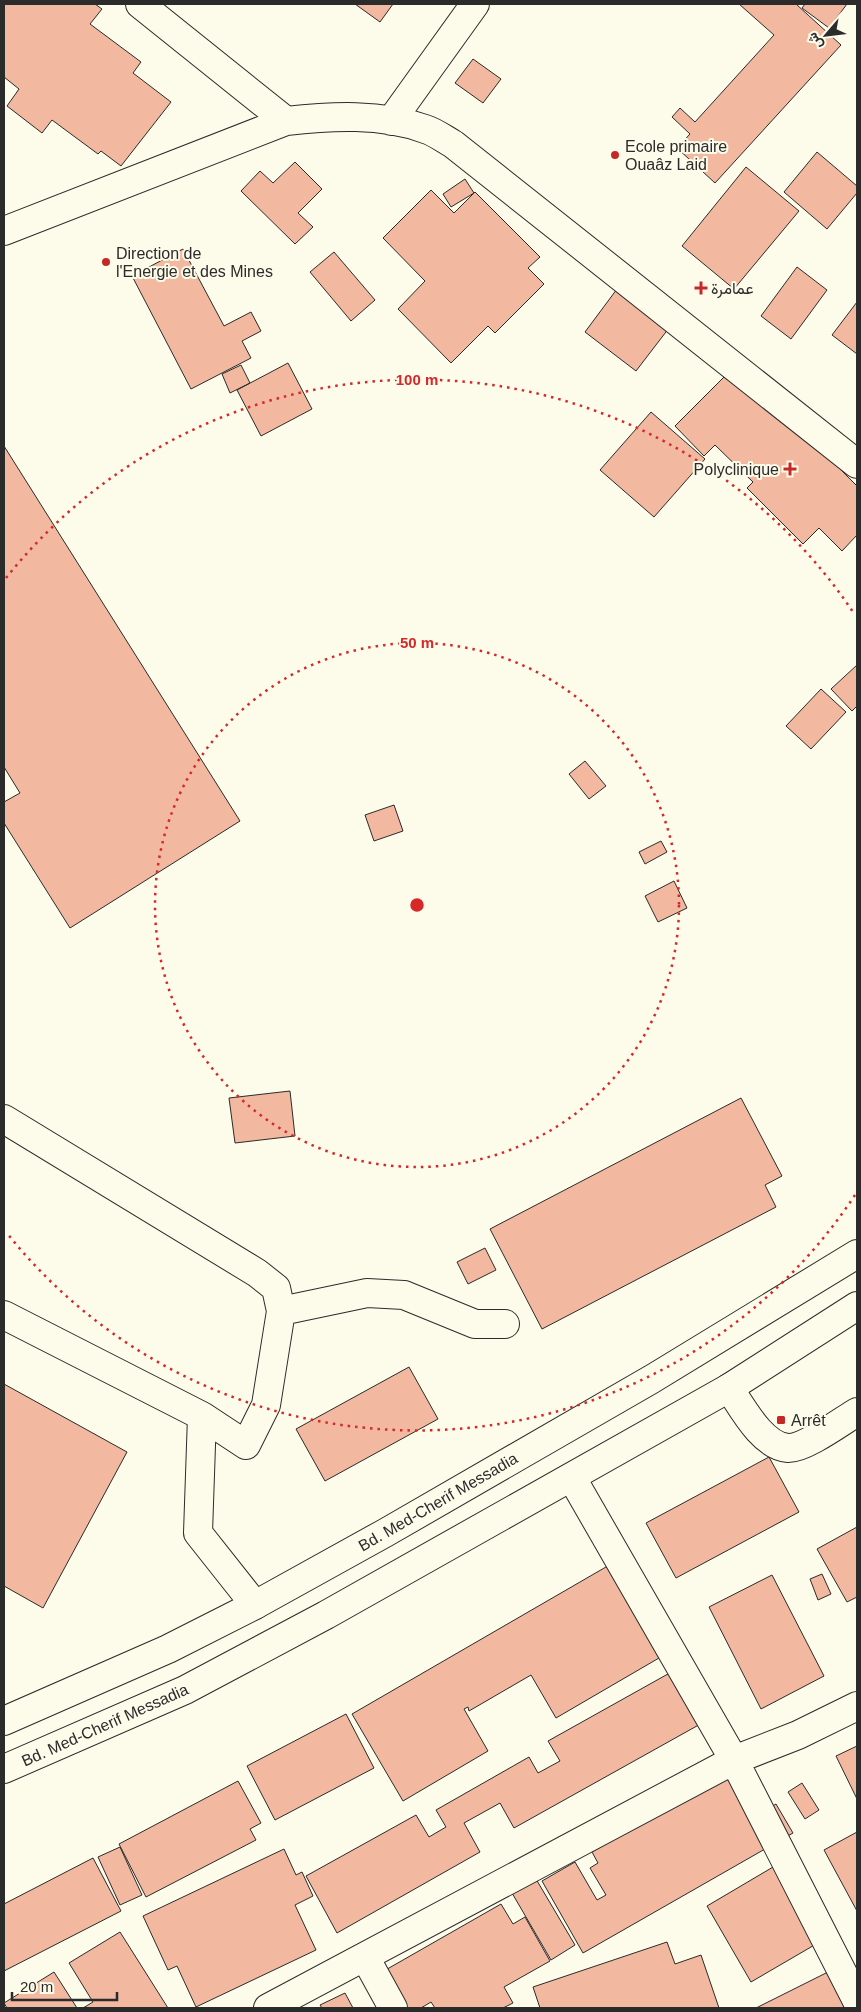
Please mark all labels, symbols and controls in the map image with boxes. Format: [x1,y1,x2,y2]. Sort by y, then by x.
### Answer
north arrow [801,10,851,60]
text: ش [803,29,826,52]
place label: Ecole primaire Ouaâz Laid [625,138,727,173]
marker: Ecole primaire Ouaâz Laid [609,149,621,161]
place label: Direction de l'Energie et des Mines [116,245,273,280]
marker: Direction de l'Energie et des Mines [100,256,112,268]
place label: عمامرة [711,280,754,299]
marker: عمامرة [695,282,707,294]
text: 100 m [396,371,438,388]
place label: Polyclinique [694,461,779,478]
marker: Polyclinique [783,462,797,476]
text: 50 m [400,634,434,651]
centre of rings [408,896,426,914]
place label: Arrêt [791,1412,826,1429]
marker: Arrêt [775,1414,787,1426]
street label: Bd. Med-Cherif Messadia [356,1449,521,1554]
street label: Bd. Med-Cherif Messadia [19,1680,191,1769]
scale bar [12,1970,118,2002]
text: 20 m [20,1978,53,1995]

